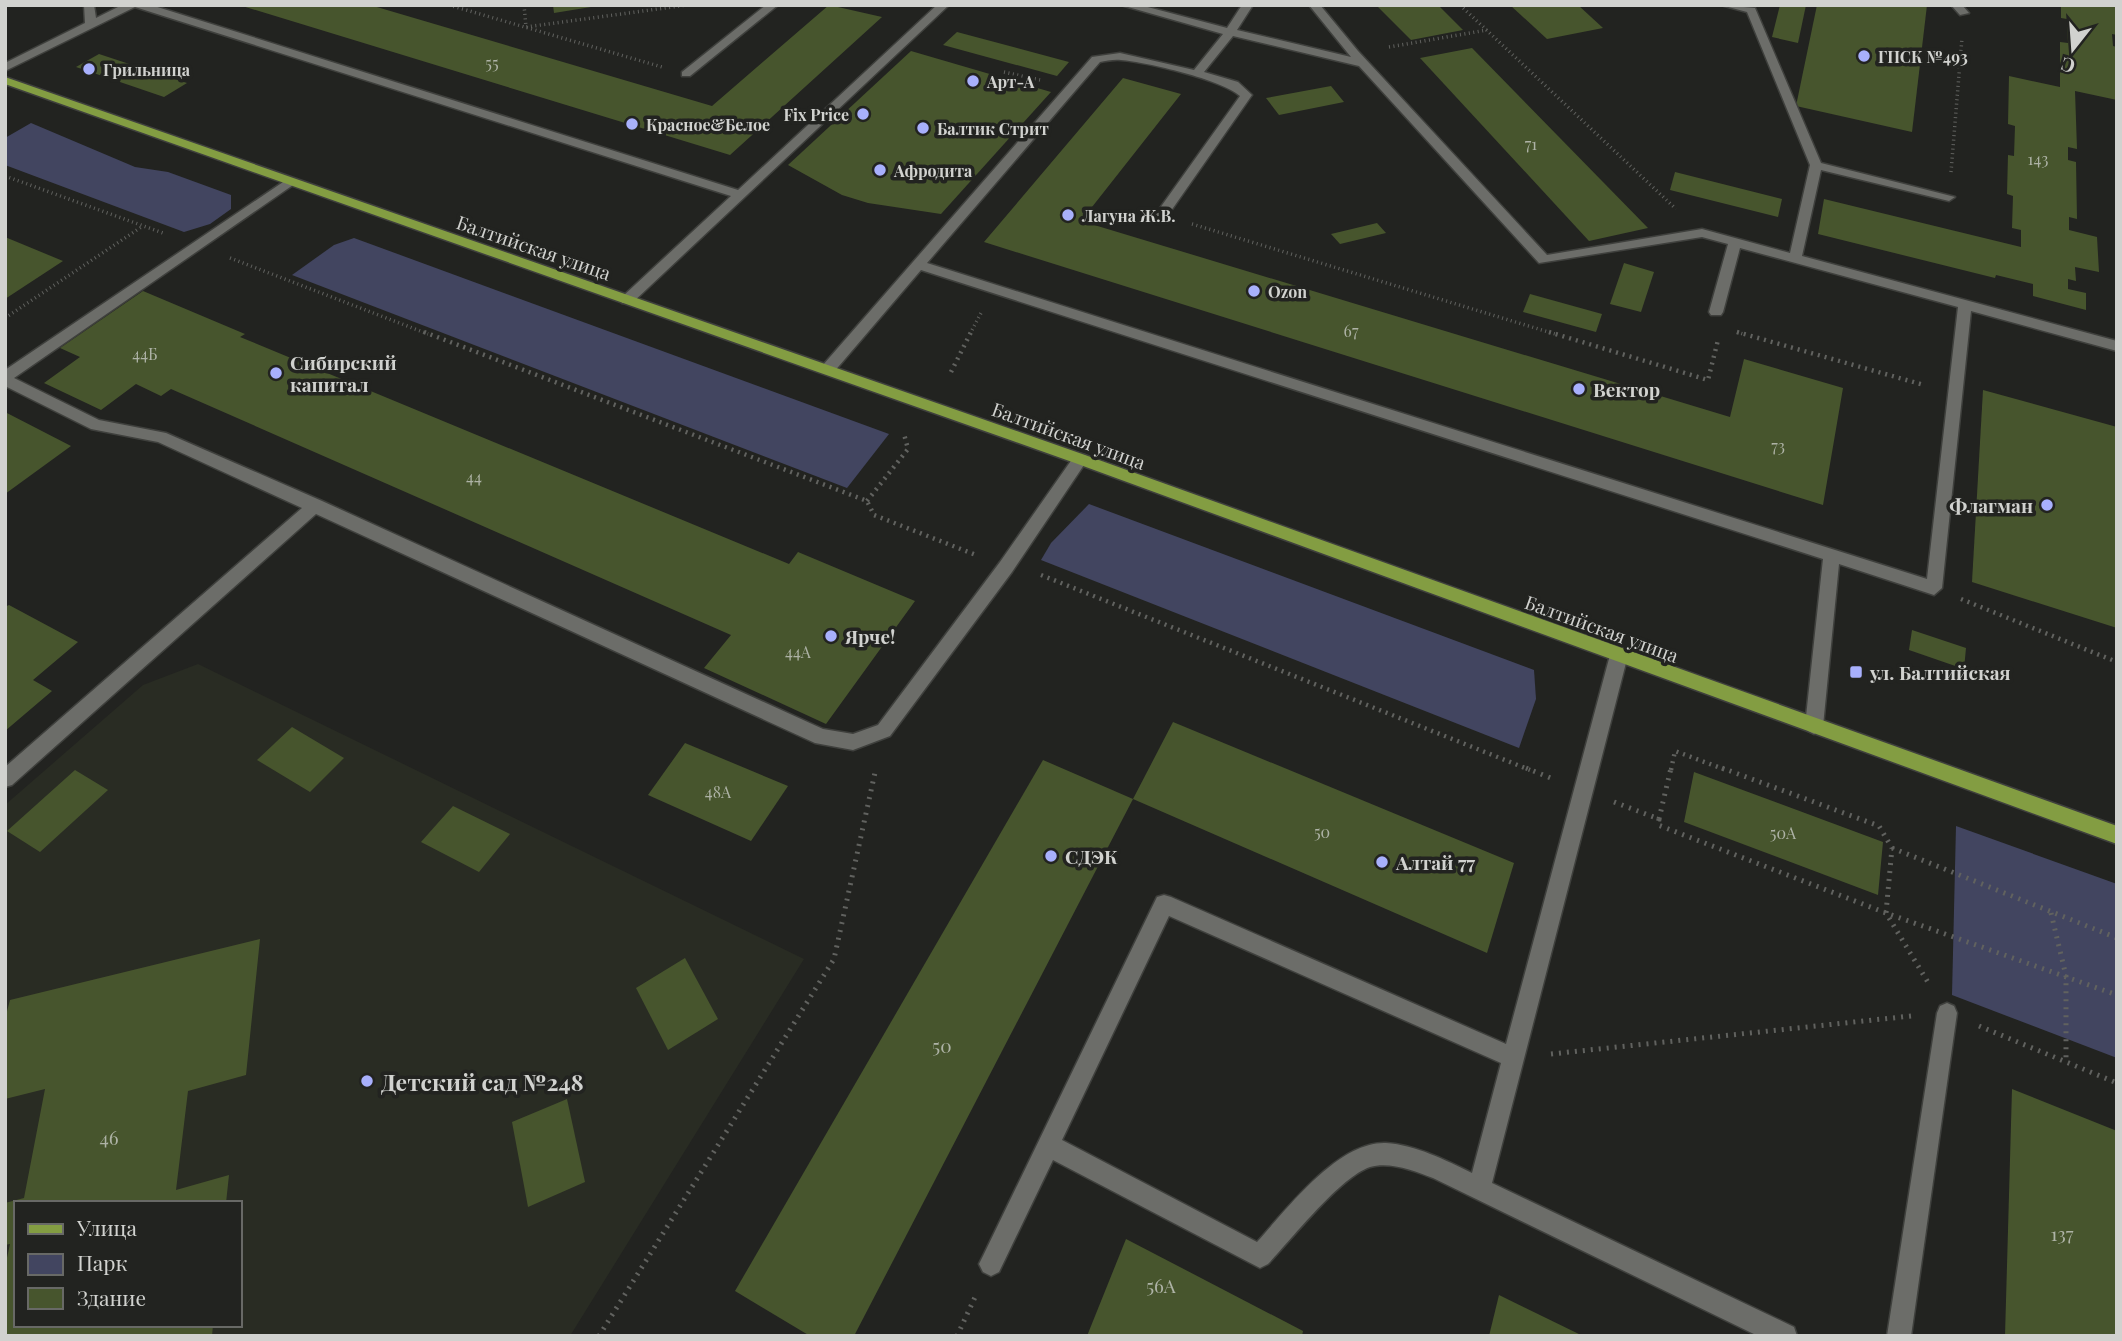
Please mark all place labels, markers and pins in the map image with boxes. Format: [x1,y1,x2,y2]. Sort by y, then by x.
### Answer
place label: ГПСК №493 [1878,46,1968,67]
marker: ГПСК №493 [1856,48,1872,64]
place label: Грильница [103,59,191,80]
marker: Грильница [81,61,97,77]
place label: Арт-А [986,71,1035,92]
marker: Арт-А [965,73,981,89]
place label: Fix Price [784,104,849,125]
marker: Fix Price [855,106,871,122]
place label: Красное&Белое [646,114,770,135]
marker: Красное&Белое [624,116,640,132]
place label: Балтик Стрит [937,118,1049,139]
marker: Балтик Стрит [915,120,931,136]
place label: Афродита [893,160,973,181]
marker: Афродита [872,162,888,178]
place label: Лагуна Ж.В. [1081,205,1176,226]
marker: Лагуна Ж.В. [1060,207,1076,223]
place label: Ozon [1268,281,1307,302]
marker: Ozon [1246,283,1262,299]
place label: Сибирский капитал [290,349,397,397]
marker: Сибирский капитал [268,365,284,381]
place label: Вектор [1593,376,1660,402]
marker: Вектор [1571,381,1587,397]
place label: Флагман [1950,492,2033,518]
marker: Флагман [2039,497,2055,513]
place label: Ярче! [844,623,895,649]
marker: Ярче! [823,628,839,644]
place label: ул. Балтийская [1869,659,2011,685]
marker: ул. Балтийская [1848,664,1864,680]
place label: СДЭК [1065,843,1118,869]
marker: СДЭК [1043,848,1059,864]
place label: Алтай 77 [1395,849,1476,875]
marker: Алтай 77 [1374,854,1390,870]
place label: Детский сад №248 [381,1066,584,1097]
marker: Детский сад №248 [359,1073,375,1089]

